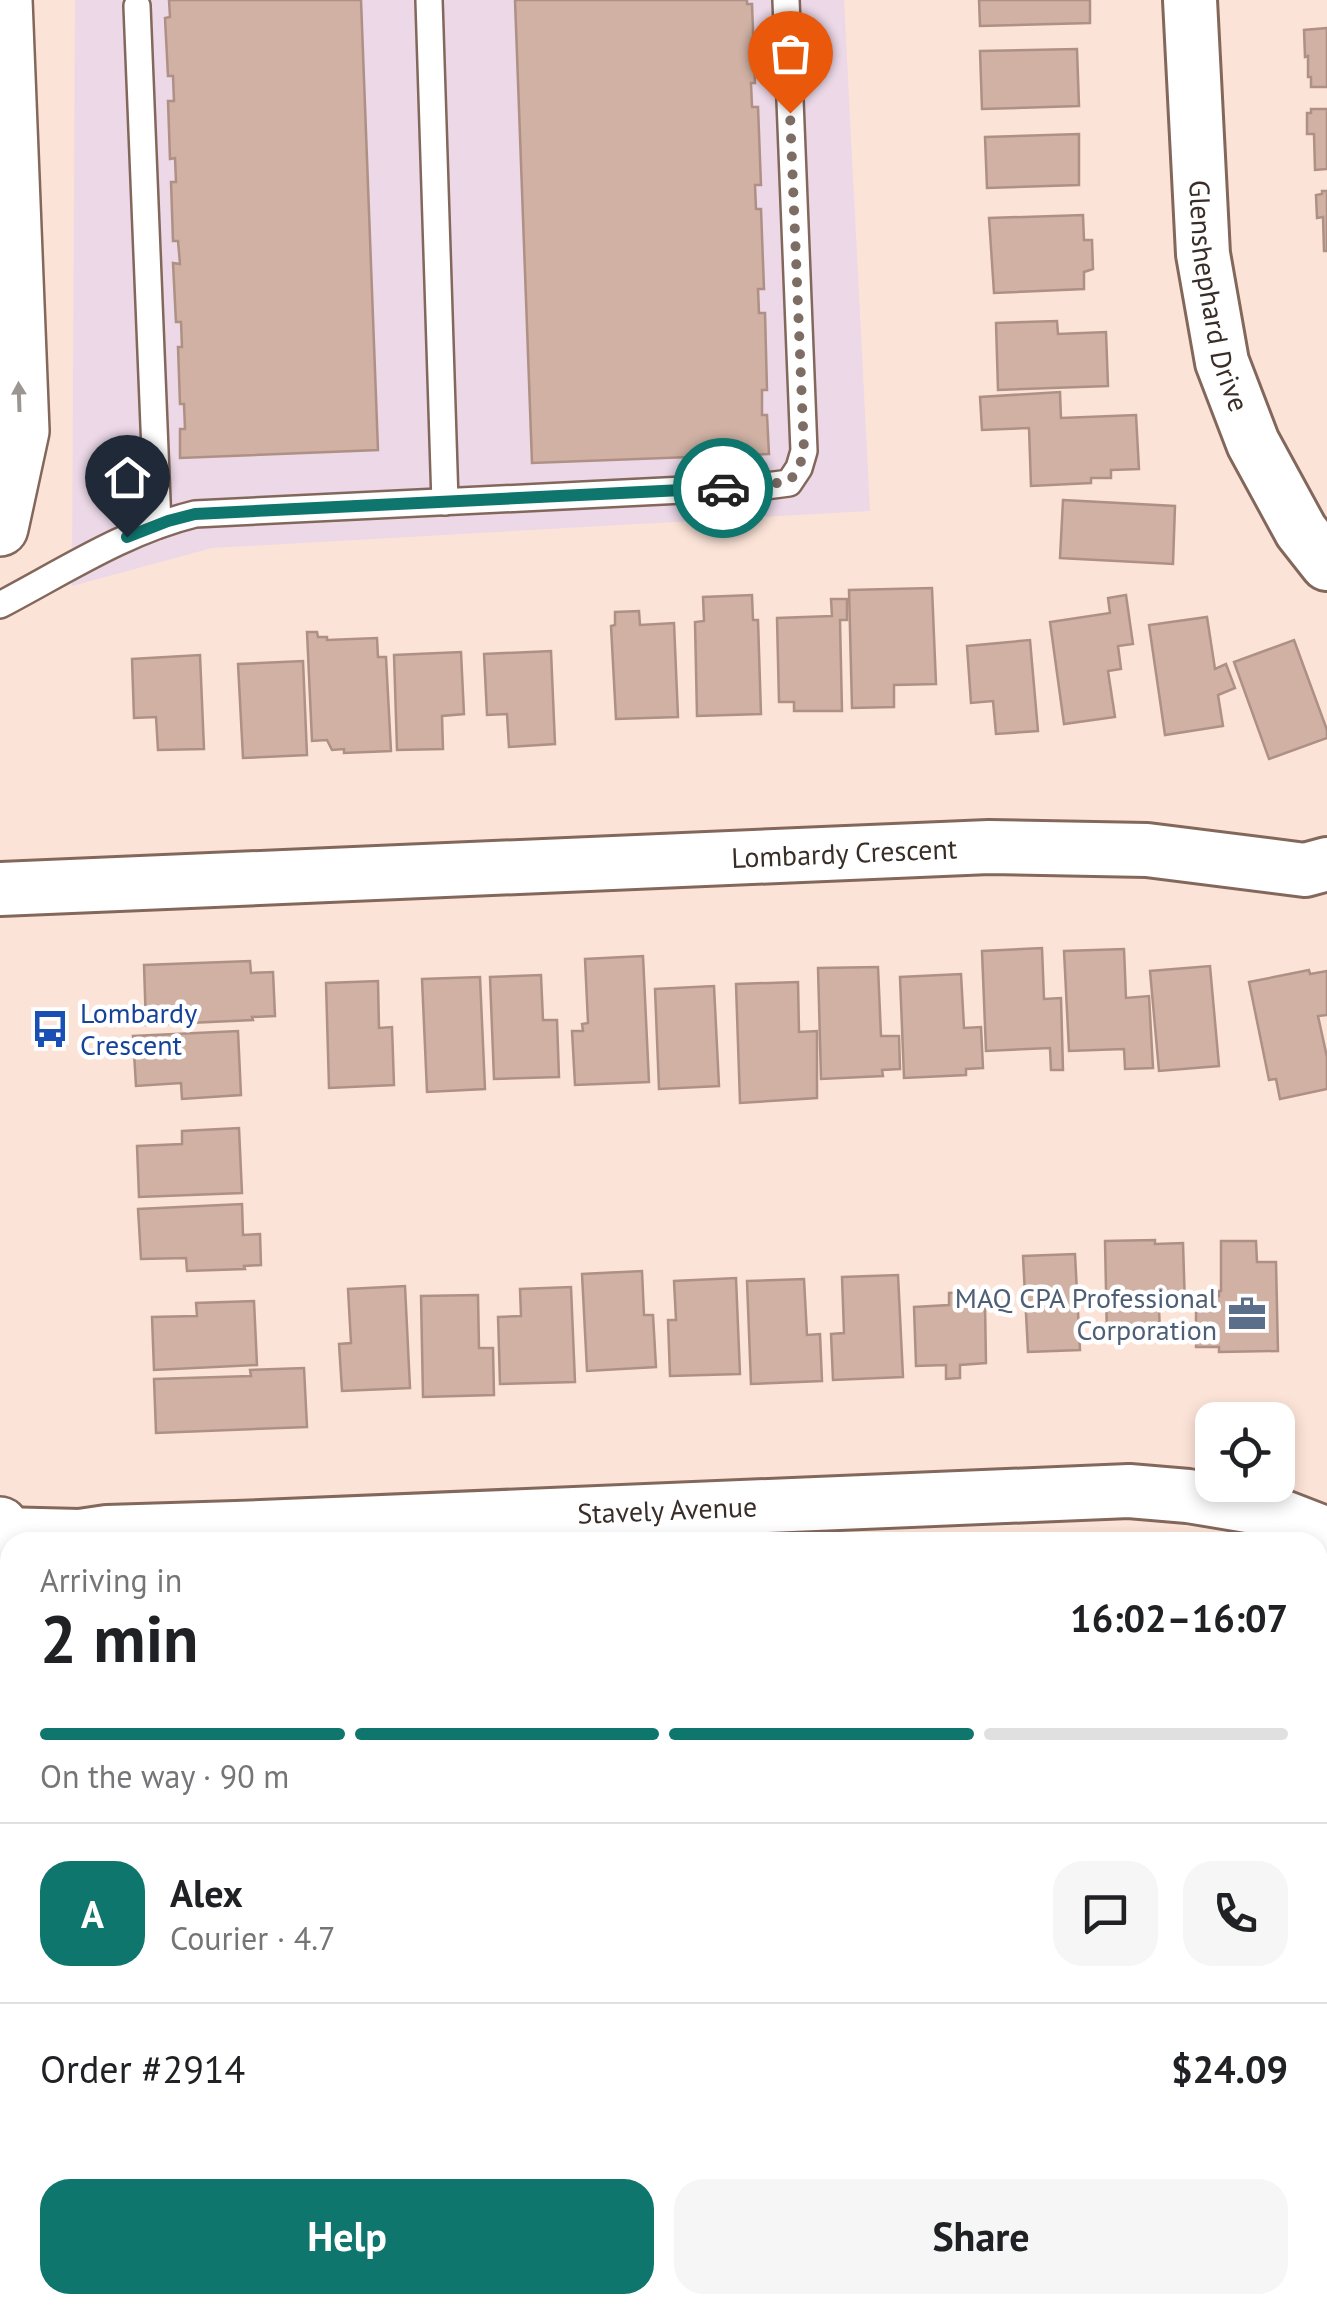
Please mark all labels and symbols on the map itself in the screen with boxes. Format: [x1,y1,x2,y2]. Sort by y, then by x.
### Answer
pin [748,11,833,114]
street label: Glenshephard Drive [1181,179,1258,417]
one-way arrow [11,381,27,413]
pin [85,435,170,538]
courier [673,438,773,538]
street label: Lombardy Crescent [731,829,958,876]
place label: Lombardy Crescent [80,994,197,1063]
bus stop icon: Lombardy Crescent [29,1008,71,1050]
place label: MAQ CPA Professional Corporation [955,1279,1217,1348]
office icon: MAQ CPA Professional Corporation [1226,1293,1268,1335]
street label: Stavely Avenue [577,1487,758,1532]

